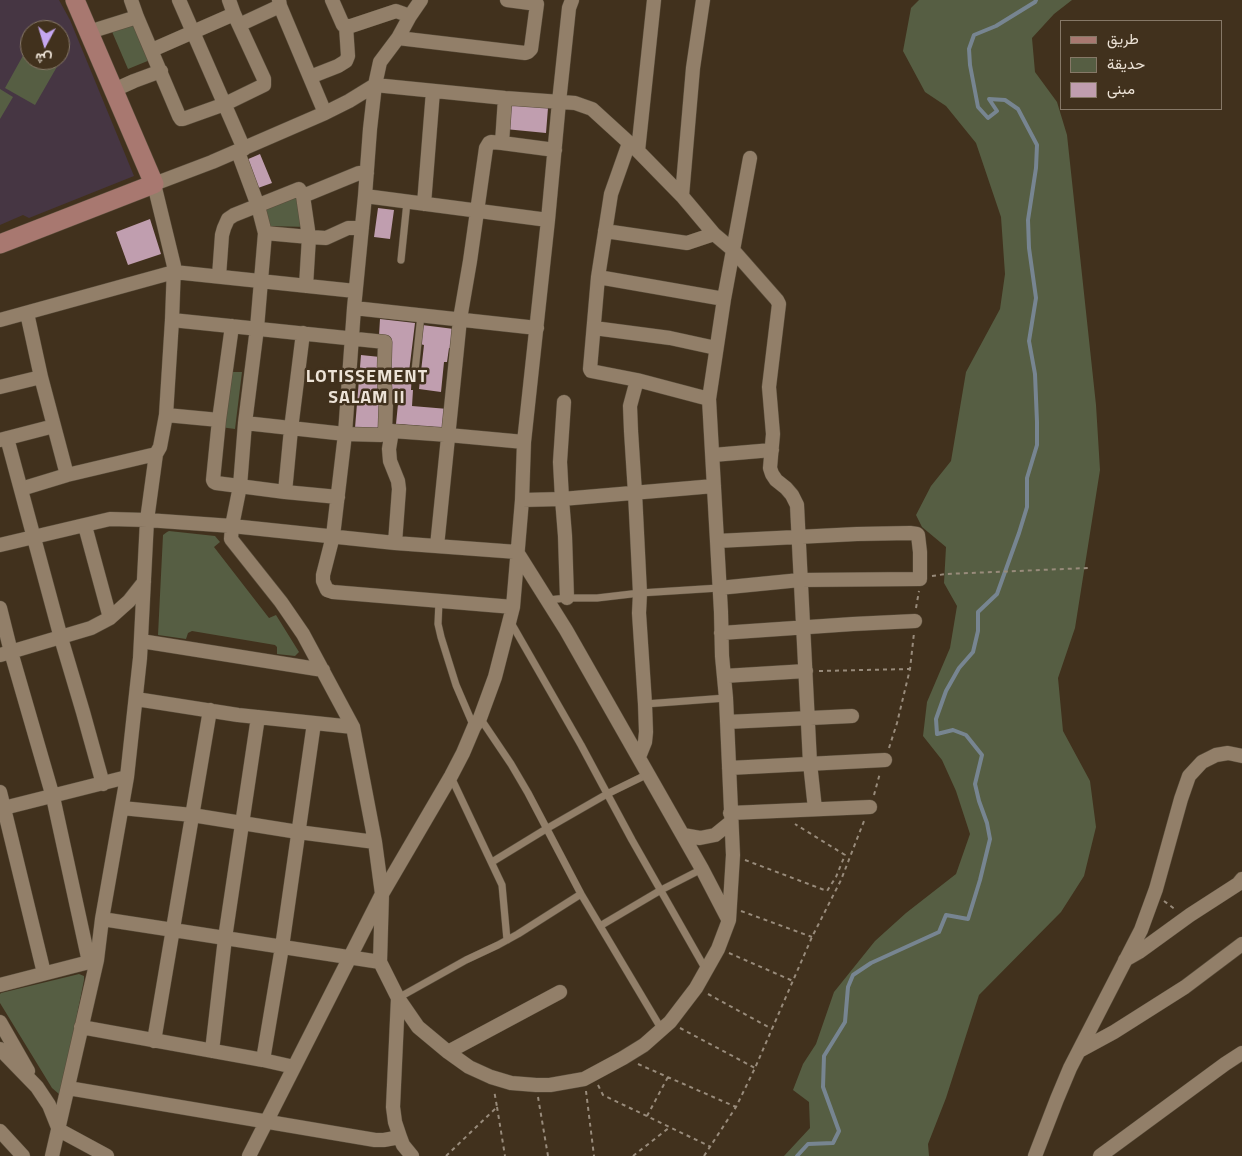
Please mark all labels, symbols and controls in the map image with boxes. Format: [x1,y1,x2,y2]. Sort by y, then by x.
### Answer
north arrow [20,20,70,70]
legend [1060,20,1222,110]
text: طريق [1107,27,1139,50]
text: ش [34,48,53,71]
text: حديقة [1107,52,1145,75]
text: مبنى [1107,77,1135,100]
district label: LOTISSEMENT SALAM II [304,367,430,409]

